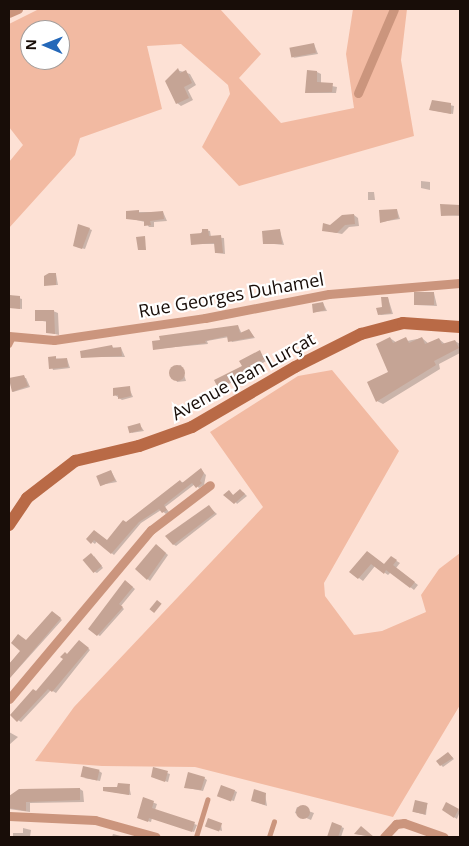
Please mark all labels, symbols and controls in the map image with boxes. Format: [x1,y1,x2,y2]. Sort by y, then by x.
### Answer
north arrow [20,20,70,70]
text: N [21,39,40,51]
street label: Rue Georges Duhamel [137,268,325,322]
street label: Avenue Jean Lurçat [167,328,319,424]

